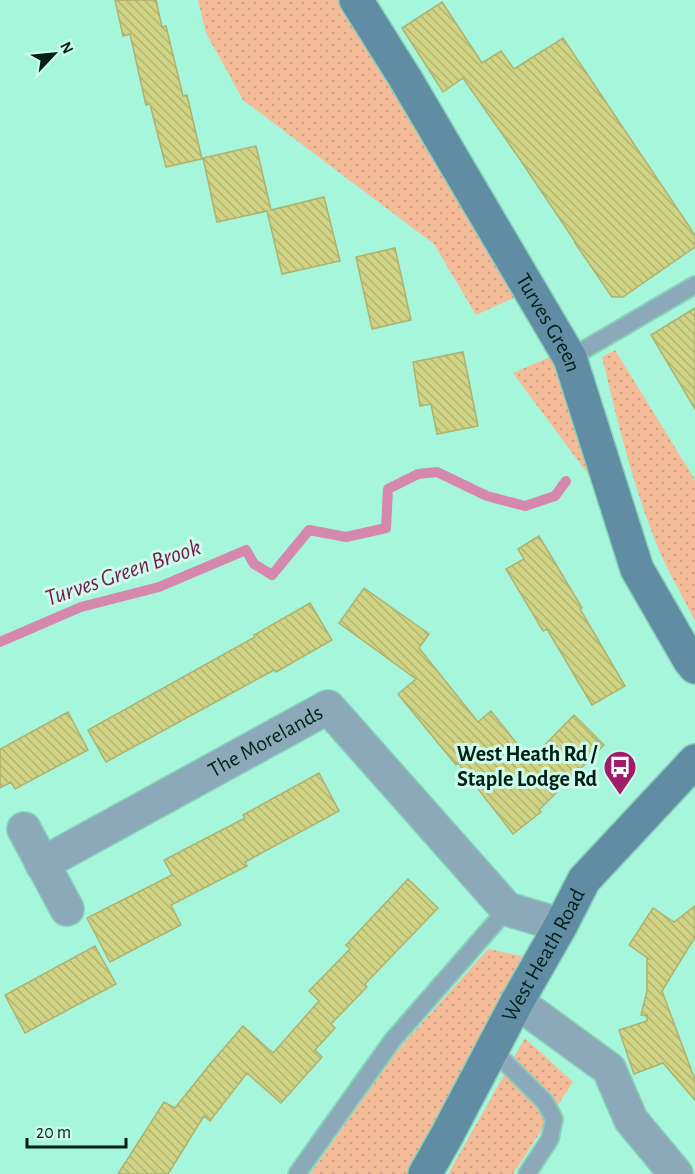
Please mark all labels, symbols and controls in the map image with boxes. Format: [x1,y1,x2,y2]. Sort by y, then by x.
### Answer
north arrow [24,24,84,84]
text: N [57,39,76,56]
street label: Turves Green [512,270,585,375]
water label: Turves Green Brook [42,535,204,611]
street label: The Morelands [205,701,326,781]
place label: West Heath Rd / Staple Lodge Rd [457,743,598,790]
bus stop icon: West Heath Rd / Staple Lodge Rd [602,749,638,796]
street label: West Heath Road [498,885,589,1025]
scale bar [27,1111,126,1149]
text: 20 m [36,1124,71,1142]

